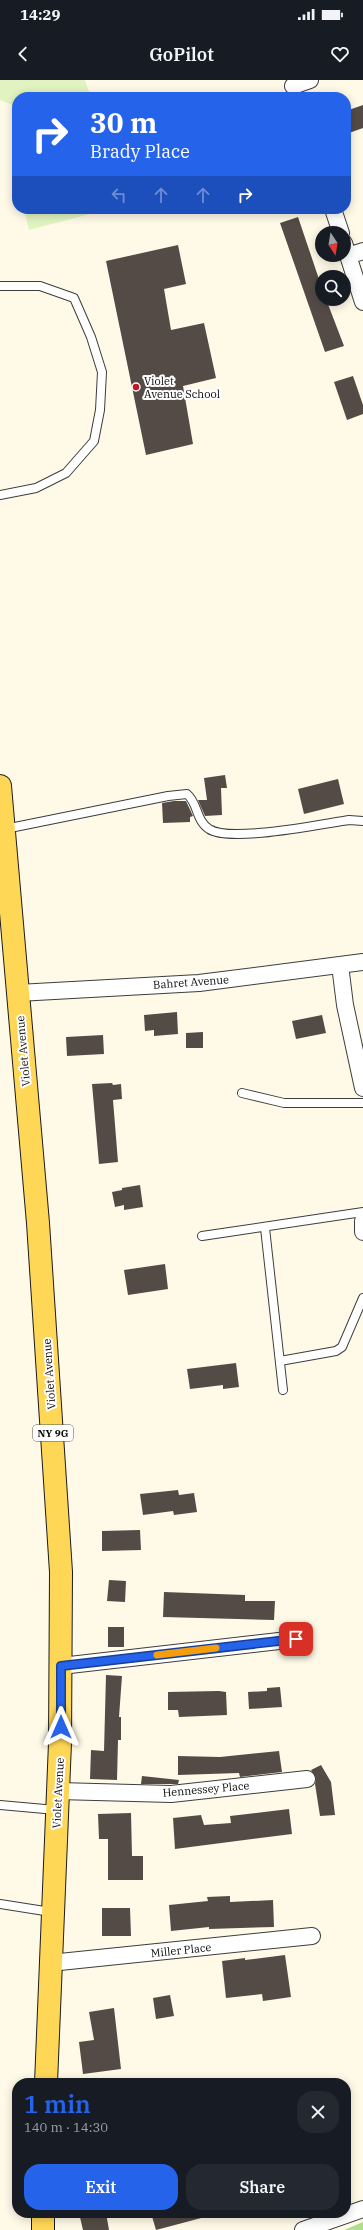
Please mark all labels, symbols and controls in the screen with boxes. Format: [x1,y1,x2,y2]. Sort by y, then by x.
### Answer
text: 14:29 [20,5,61,24]
icon: back [12,43,34,65]
text: GoPilot [149,43,214,66]
icon: heart [329,43,351,65]
text: 30 m [90,104,157,141]
icon: right [24,108,76,160]
text: Brady Place [90,140,190,163]
icon: left [108,184,130,206]
icon: ahead [150,184,172,206]
icon: ahead [192,184,214,206]
icon: right [234,184,256,206]
north arrow [315,226,351,262]
map controls [315,226,351,306]
button: search [315,270,351,306]
place label: Violet Avenue School [144,374,220,401]
marker: Violet Avenue School [131,382,141,392]
street label: Bahret Avenue [153,972,230,992]
street label: Violet Avenue [13,1015,33,1087]
street label: Violet Avenue [40,1338,58,1410]
road number: NY 9G [33,1425,73,1441]
pin [279,1622,313,1656]
icon: arrive [285,1628,307,1650]
position arrow [40,1706,82,1748]
street label: Violet Avenue [49,1757,67,1829]
street label: Hennessey Place [162,1778,250,1800]
street label: Miller Place [150,1940,212,1960]
text: 1 min [24,2088,91,2120]
button: close [297,2091,339,2133]
text: 140 m · 14:30 [24,2119,108,2136]
button: Exit [24,2164,178,2210]
button: Share [186,2164,339,2210]

